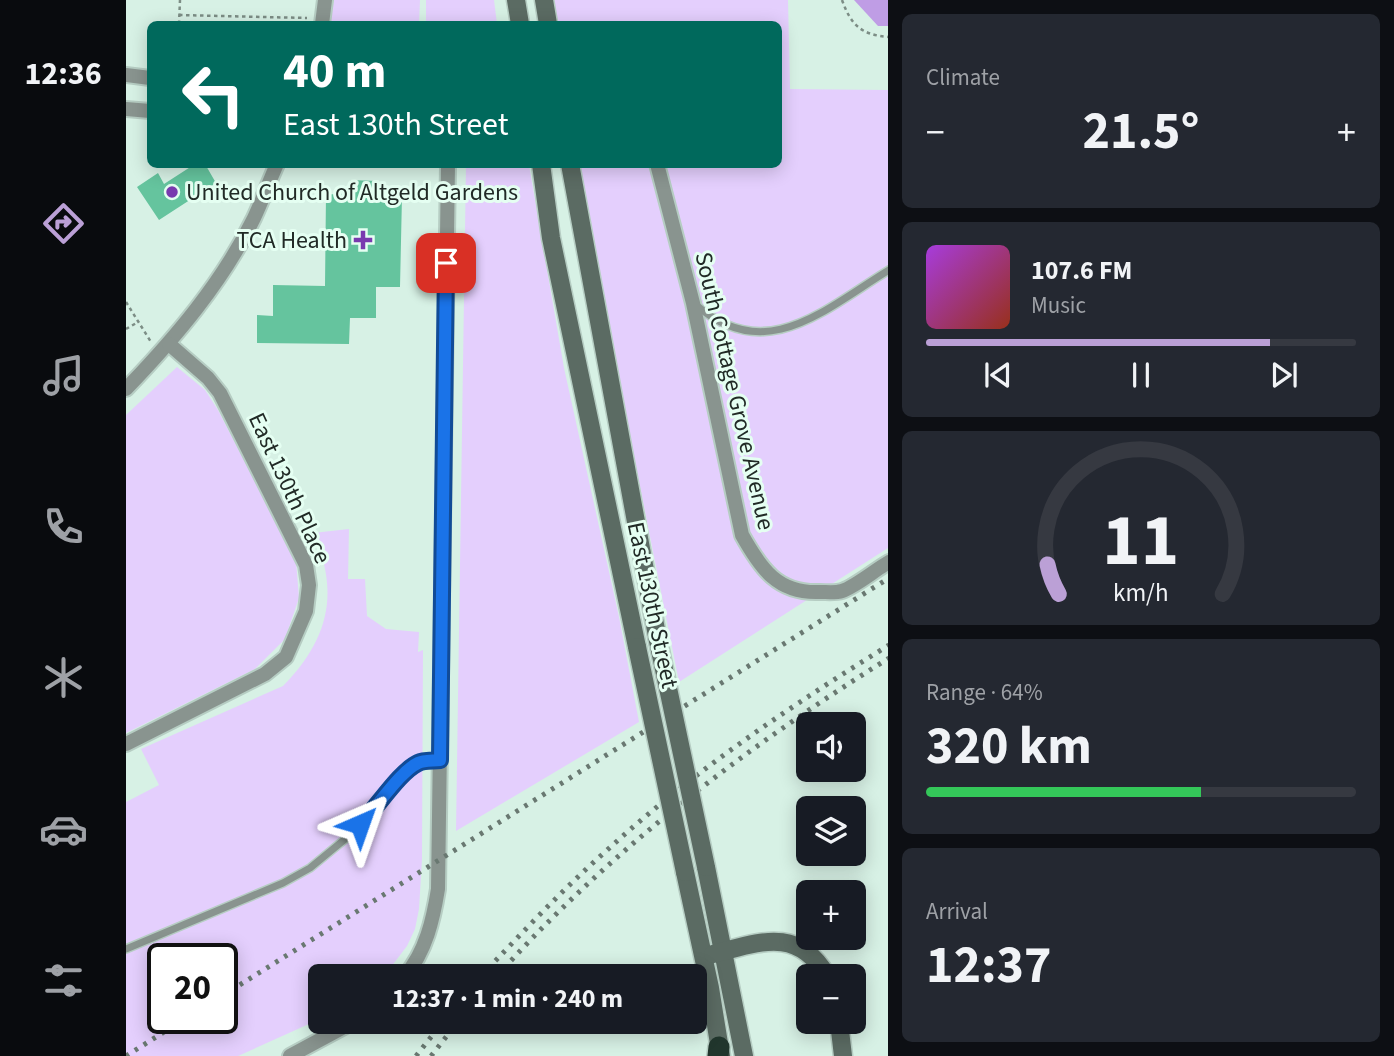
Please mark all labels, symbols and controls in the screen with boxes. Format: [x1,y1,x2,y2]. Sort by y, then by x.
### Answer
text: 40 m [283,37,387,107]
icon: left [168,49,259,140]
text: 12:36 [24,51,102,97]
text: Climate [926,61,1000,94]
text: 21.5° [1083,95,1199,169]
text: East 130th Street [283,102,508,148]
text: − [926,106,945,160]
text: + [1337,106,1356,160]
place label: United Church of Altgeld Gardens [186,175,518,210]
marker: United Church of Altgeld Gardens [164,184,180,200]
icon: directions [39,199,88,248]
place label: TCA Health [237,223,347,258]
marker: TCA Health [353,230,373,250]
pin [416,233,476,293]
icon: arrive [427,244,465,282]
street label: South Cottage Grove Avenue [685,249,784,534]
text: 107.6 FM [1031,252,1132,289]
text: Music [1031,289,1086,322]
icon: music [39,351,88,400]
icon: previous [979,356,1017,394]
icon: pause [1122,356,1160,394]
icon: next [1265,356,1303,394]
street label: East 130th Place [239,407,340,570]
text: 11 [1103,489,1179,593]
icon: phone [39,502,88,551]
street label: East 130th Street [618,519,687,691]
text: km/h [1113,575,1169,611]
icon: climate [39,653,88,702]
text: Range · 64% [926,676,1043,709]
text: 320 km [926,710,1092,784]
map controls [796,712,866,1034]
button: sound [796,712,866,782]
position arrow [323,787,397,861]
button: layers [796,796,866,866]
icon: car [39,805,88,854]
button: + [796,880,866,950]
text: Arrival [926,895,988,928]
text: 12:37 [926,929,1051,1003]
speed limit sign: 20 [147,943,238,1034]
icon: filters [39,956,88,1005]
button: − [796,964,866,1034]
text: 12:37 · 1 min · 240 m [392,980,623,1017]

